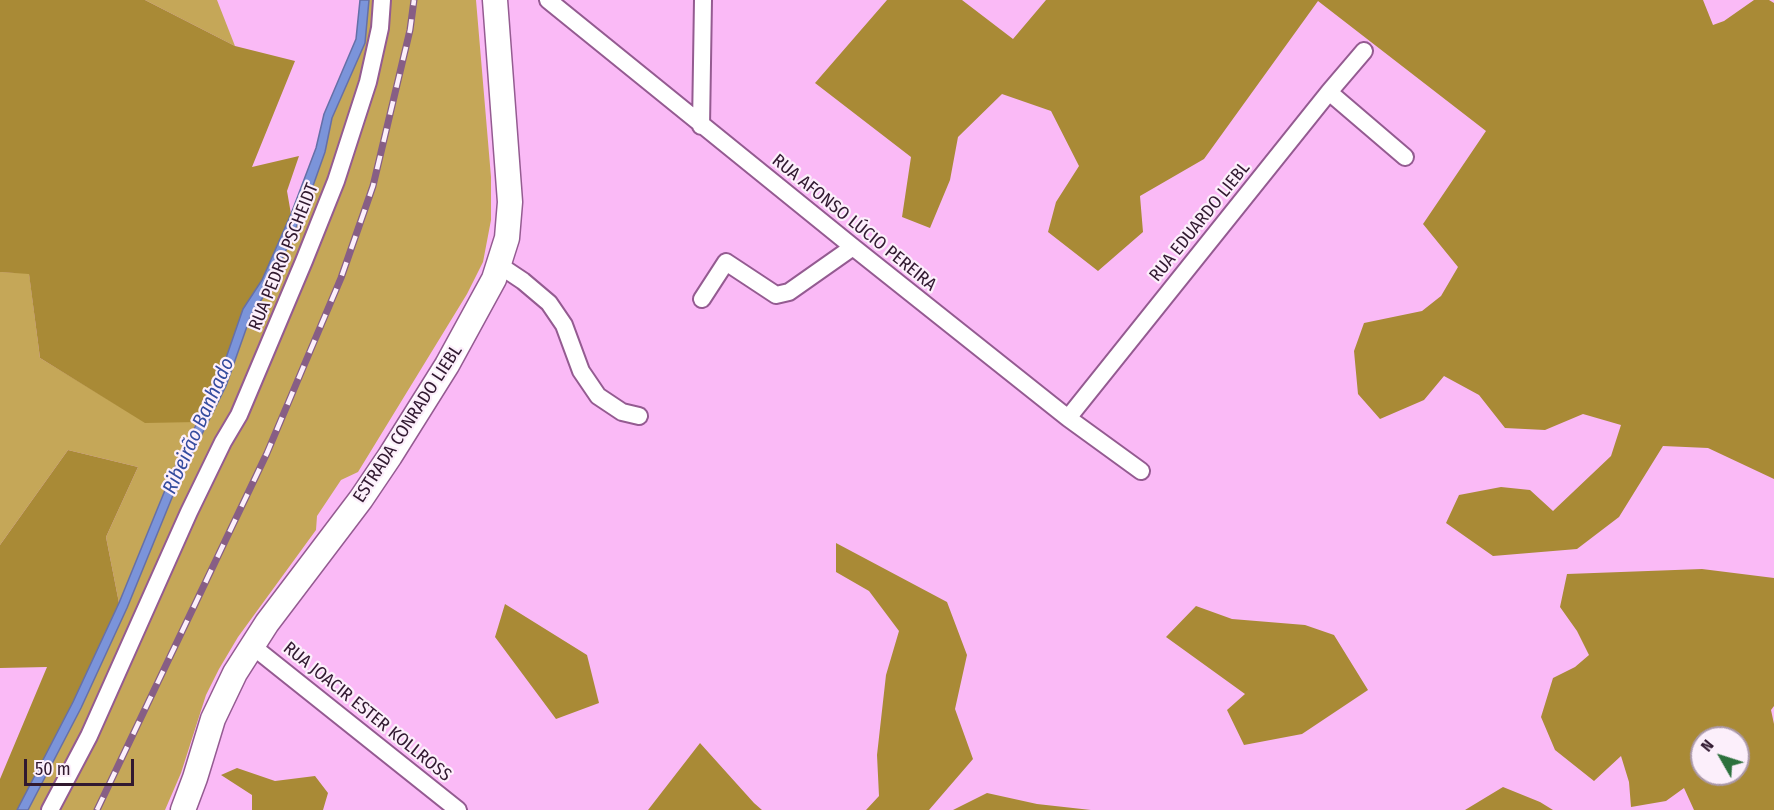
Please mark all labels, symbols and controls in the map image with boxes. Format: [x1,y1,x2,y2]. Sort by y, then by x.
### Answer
street label: RUA AFONSO LÚCIO PEREIRA [767,150,941,296]
street label: RUA EDUARDO LIEBL [1145,158,1255,286]
street label: RUA PEDRO PSCHEIDT [245,180,323,334]
street label: ESTRADA CONRADO LIEBL [349,341,467,507]
water label: Ribeirão Banhado [158,354,240,498]
street label: RUA JOACIR ESTER KOLLROSS [279,638,455,786]
north arrow [1690,726,1750,786]
text: N [1697,736,1718,755]
scale bar [27,747,136,785]
text: 50 m [35,758,71,780]

